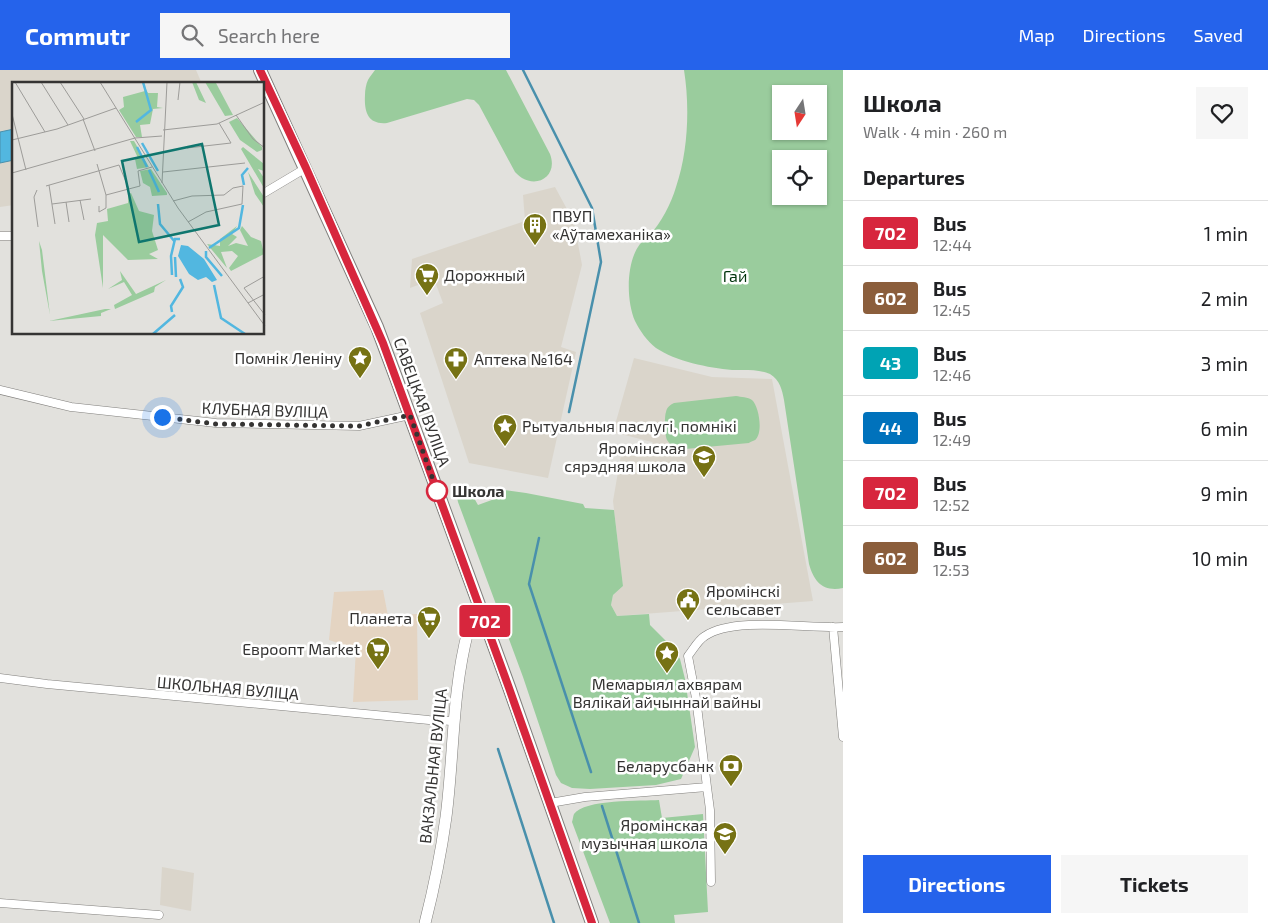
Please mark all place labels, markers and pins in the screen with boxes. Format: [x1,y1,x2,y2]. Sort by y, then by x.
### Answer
place label: ПВУП «Аўтамеханіка» [552,206,671,244]
building icon: ПВУП «Аўтамеханіка» [522,212,548,246]
supermarket icon: Дорожный [414,262,440,296]
place label: Дорожный [444,265,526,284]
place icon: Помнік Леніну [347,345,373,379]
pharmacy icon: Аптека №164 [443,346,469,380]
place label: Помнік Леніну [235,348,342,368]
place label: Аптека №164 [474,349,573,368]
place icon: Рытуальныя паслугі, помнікі [492,413,518,447]
place label: Рытуальныя паслугі, помнікі [522,416,737,436]
place label: Яромінская сярэдняя школа [564,438,686,475]
school or university icon: Яромінская сярэдняя школа [691,444,717,478]
marker: Школа [426,480,448,502]
place label: Школа [452,481,505,500]
place label: Яромінскі сельсавет [706,581,782,618]
public building icon: Яромінскі сельсавет [675,587,701,621]
supermarket icon: Планета [416,605,442,639]
place label: Планета [349,608,412,627]
supermarket icon: Евроопт Market [365,636,391,670]
place label: Евроопт Market [242,639,360,658]
place icon: Мемарыял ахвярам Вялікай айчыннай вайны [654,640,680,674]
place label: Мемарыял ахвярам Вялікай айчыннай вайны [573,674,761,711]
bank icon: Беларусбанк [718,753,744,787]
place label: Беларусбанк [617,756,714,776]
place label: Яромінская музычная школа [581,815,708,853]
school or university icon: Яромінская музычная школа [712,821,738,855]

